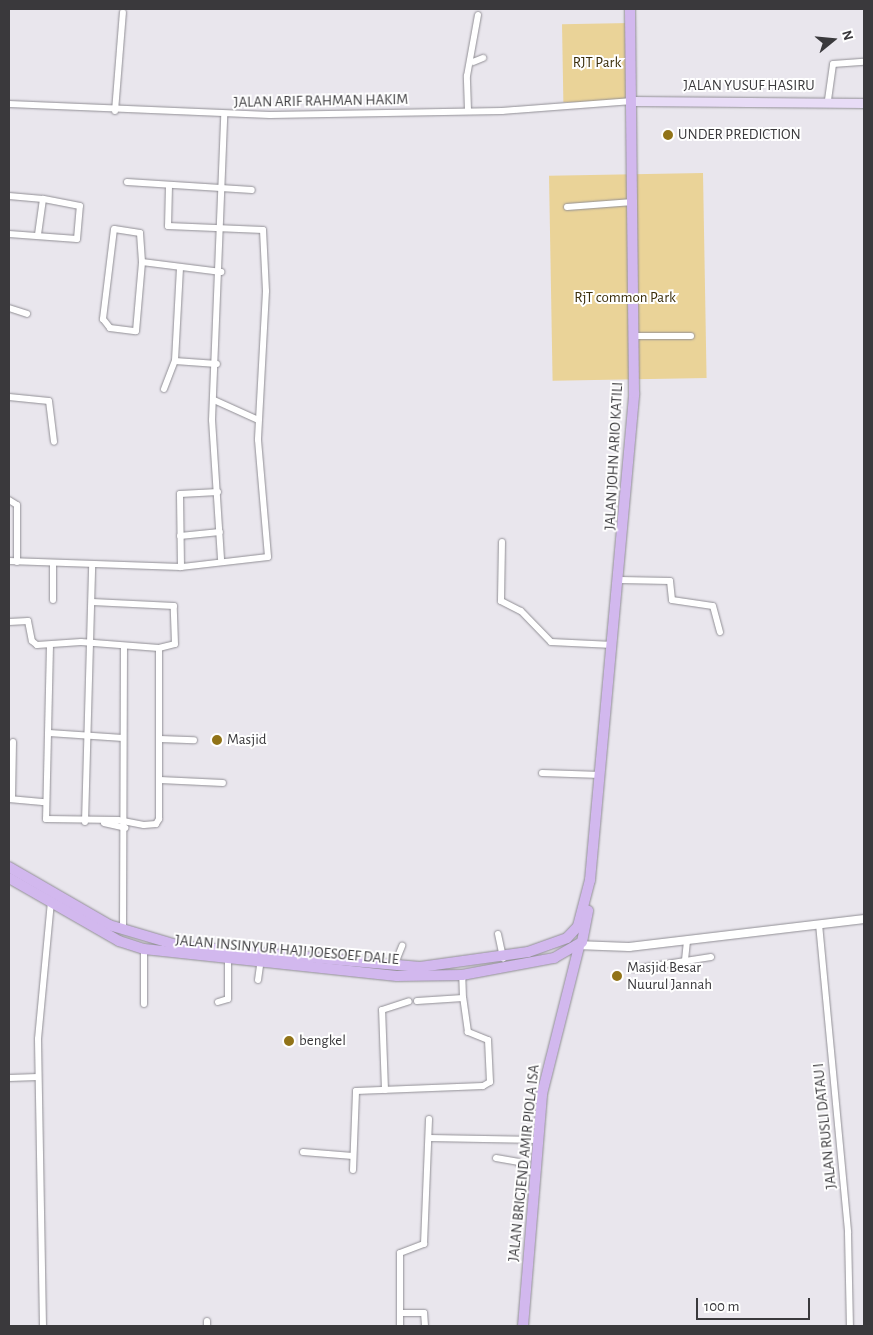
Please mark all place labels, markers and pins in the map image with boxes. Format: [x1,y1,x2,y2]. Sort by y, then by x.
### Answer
place label: UNDER PREDICTION [678,126,801,144]
marker: UNDER PREDICTION [662,129,674,141]
place label: Masjid [227,731,267,749]
marker: Masjid [211,734,223,746]
place label: Masjid Besar Nuurul Jannah [627,958,712,993]
marker: Masjid Besar Nuurul Jannah [611,970,623,982]
place label: bengkel [299,1032,346,1050]
marker: bengkel [283,1035,295,1047]

